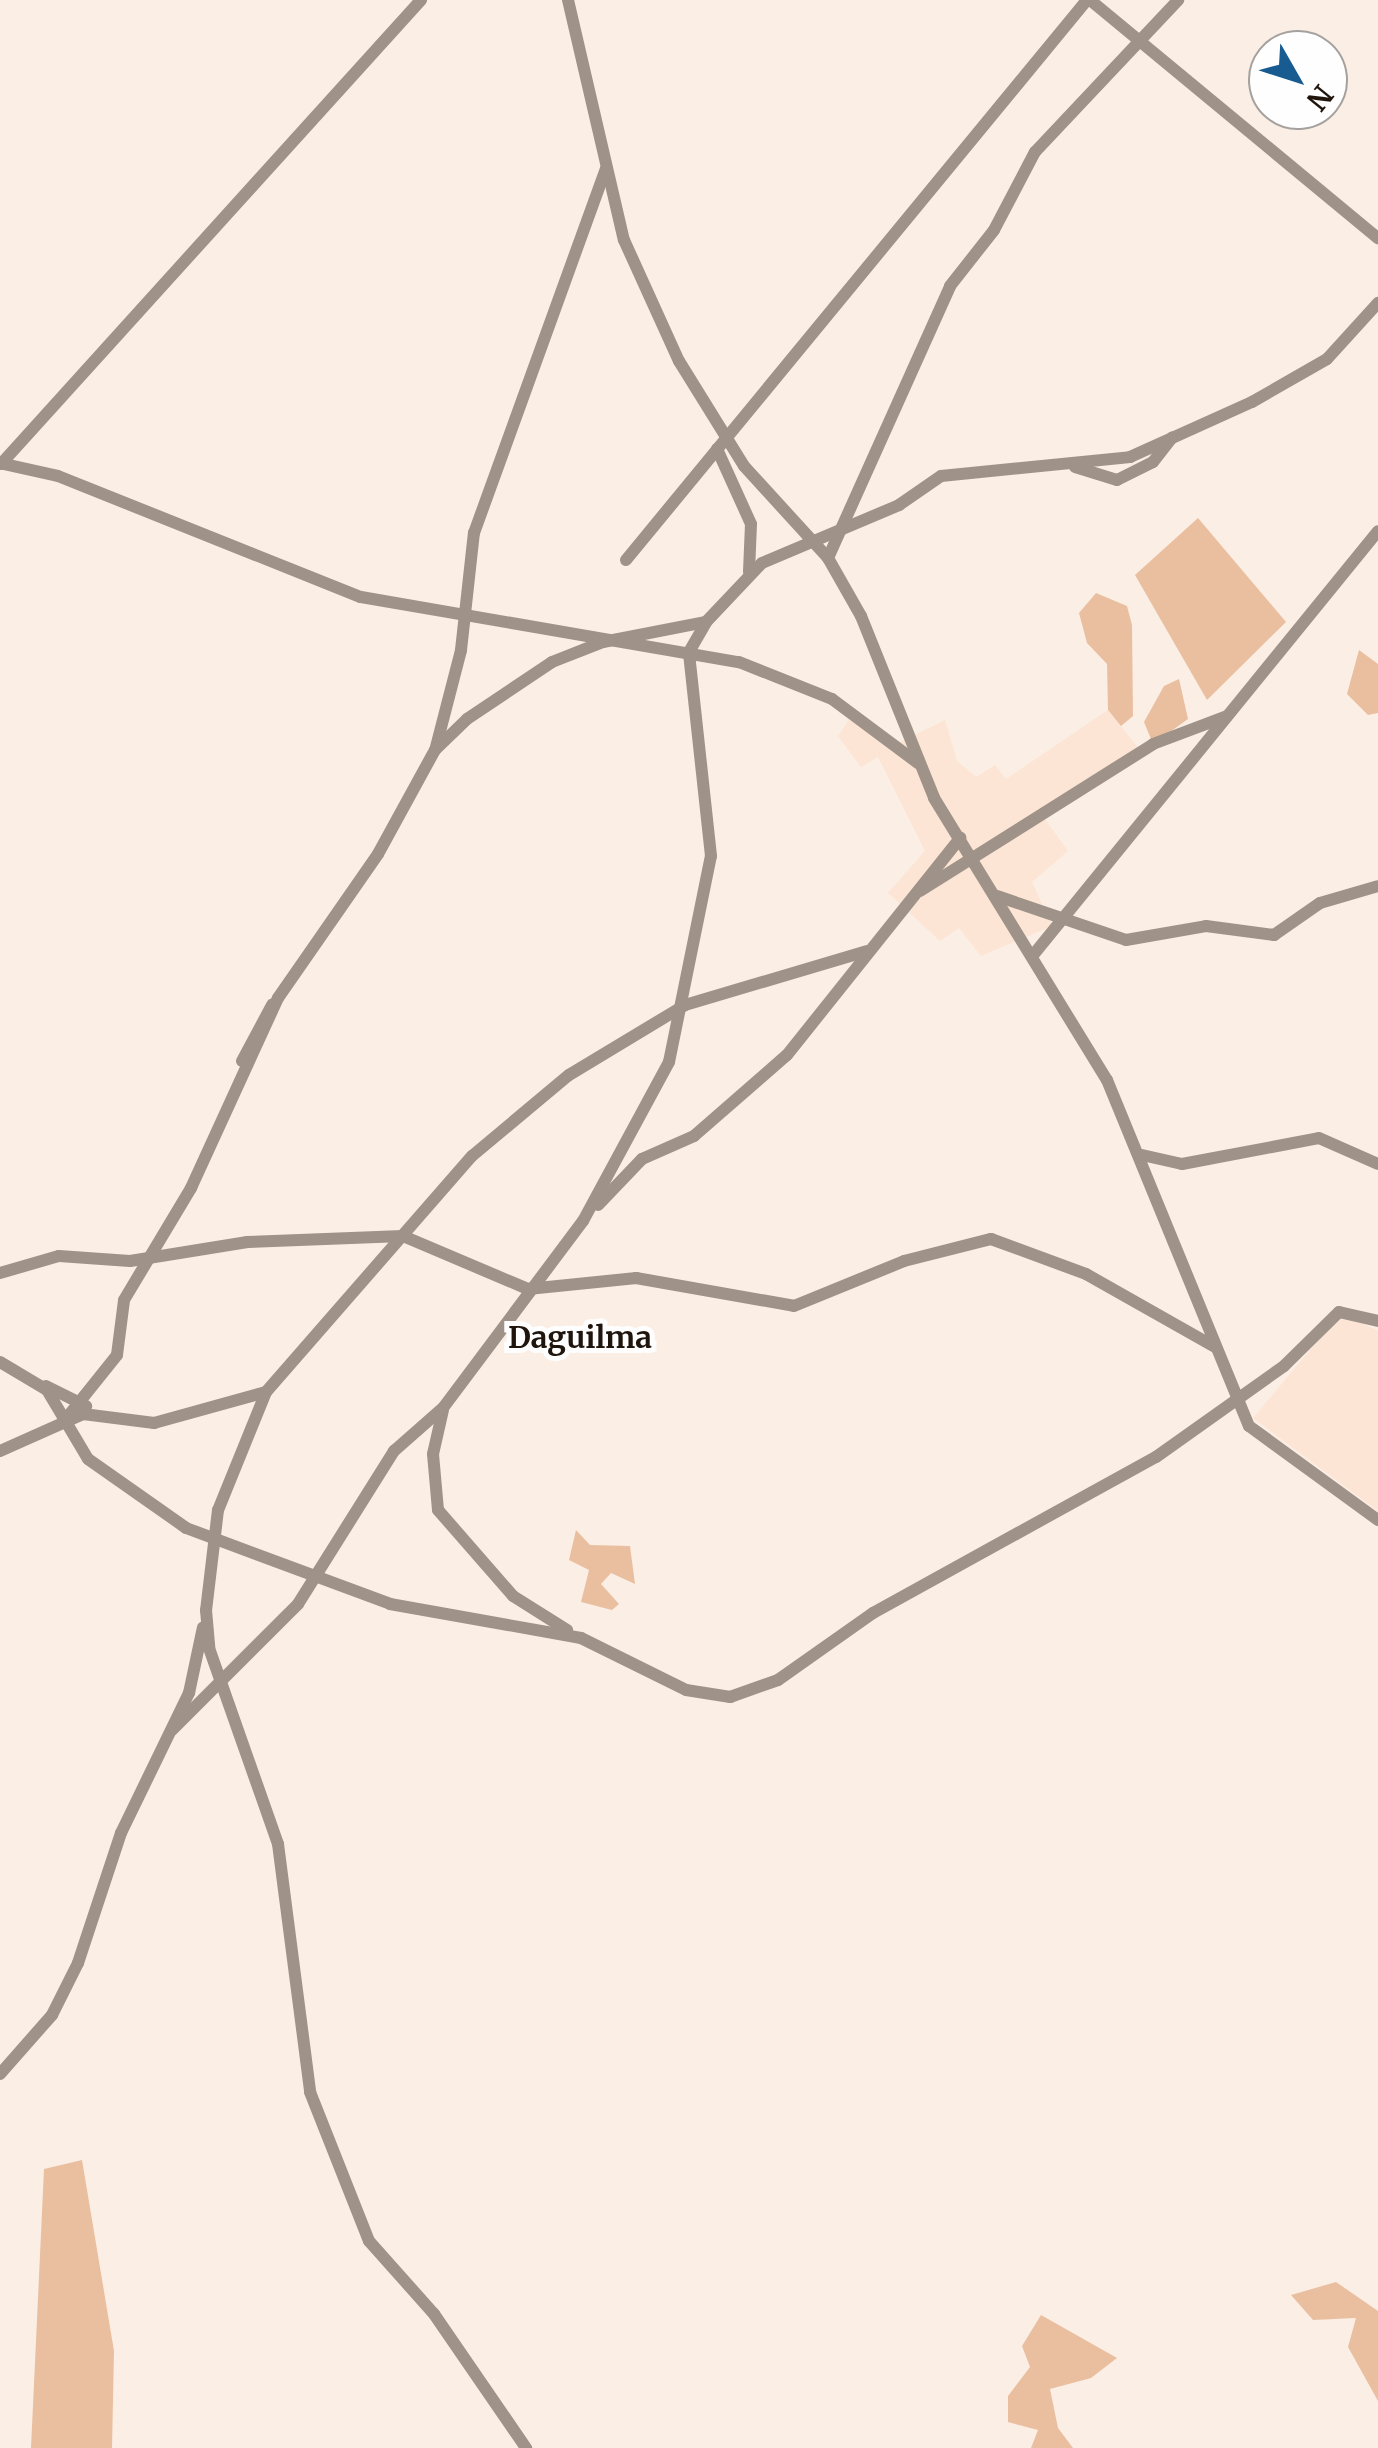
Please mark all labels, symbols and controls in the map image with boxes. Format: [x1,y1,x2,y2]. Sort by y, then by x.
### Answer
north arrow [1248,30,1348,130]
text: N [1299,78,1341,118]
district label: Daguilma [508,1319,652,1355]

